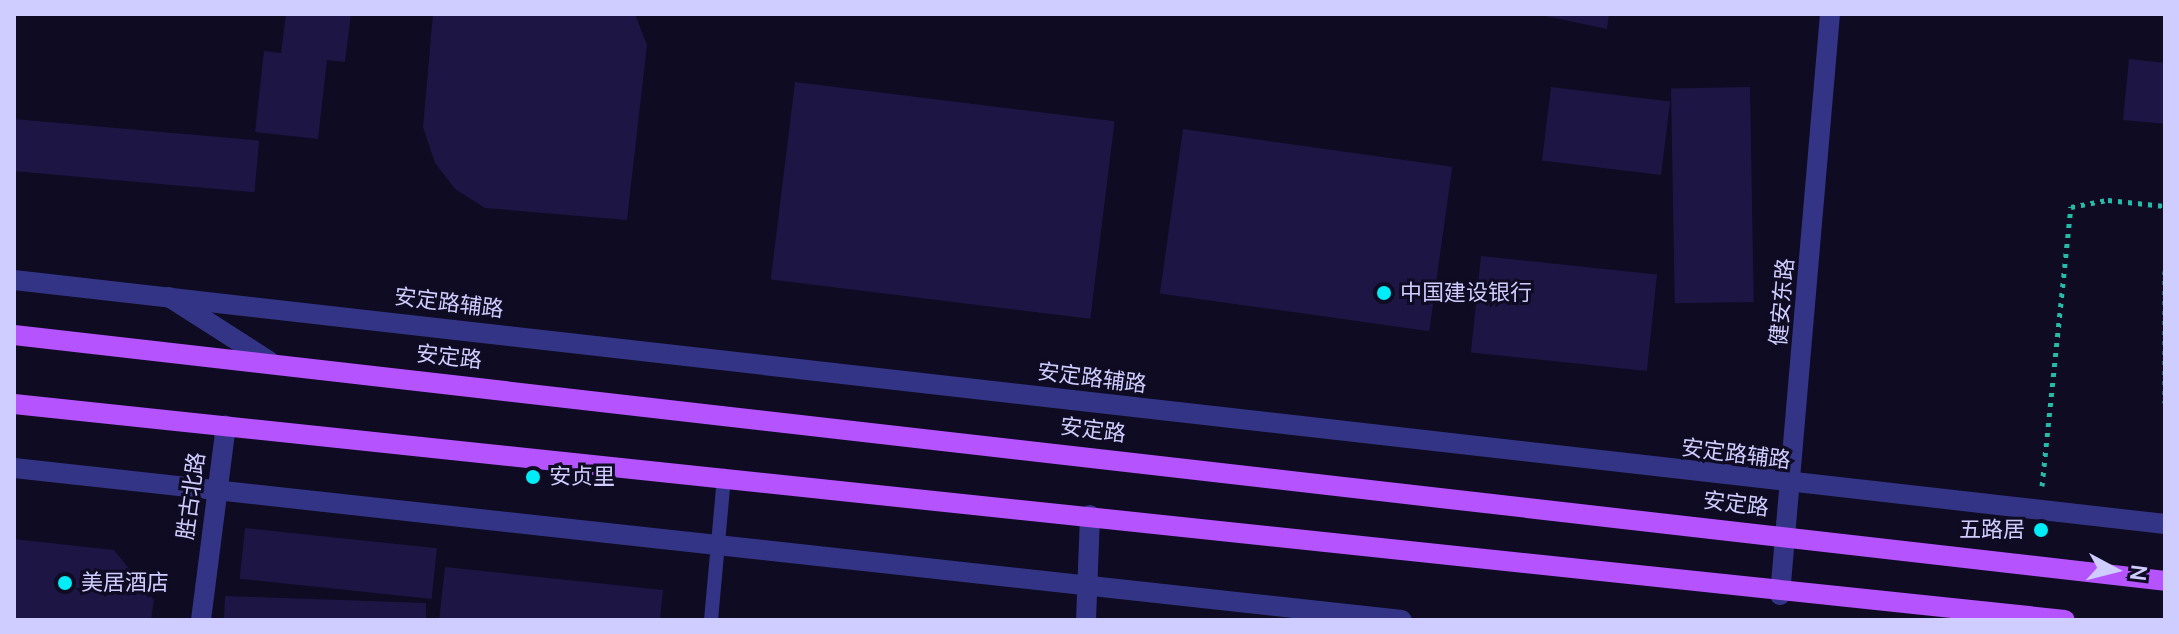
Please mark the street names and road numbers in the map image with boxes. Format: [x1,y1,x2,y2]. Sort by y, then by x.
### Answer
street label: 健安东路 [1765,257,1799,347]
street label: 安定路辅路 [393,283,505,323]
street label: 安定路 [415,340,483,374]
street label: 安定路辅路 [1036,358,1148,398]
street label: 安定路 [1059,413,1127,447]
street label: 安定路辅路 [1680,434,1792,474]
street label: 胜古北路 [172,451,210,541]
street label: 安定路 [1702,487,1770,521]

